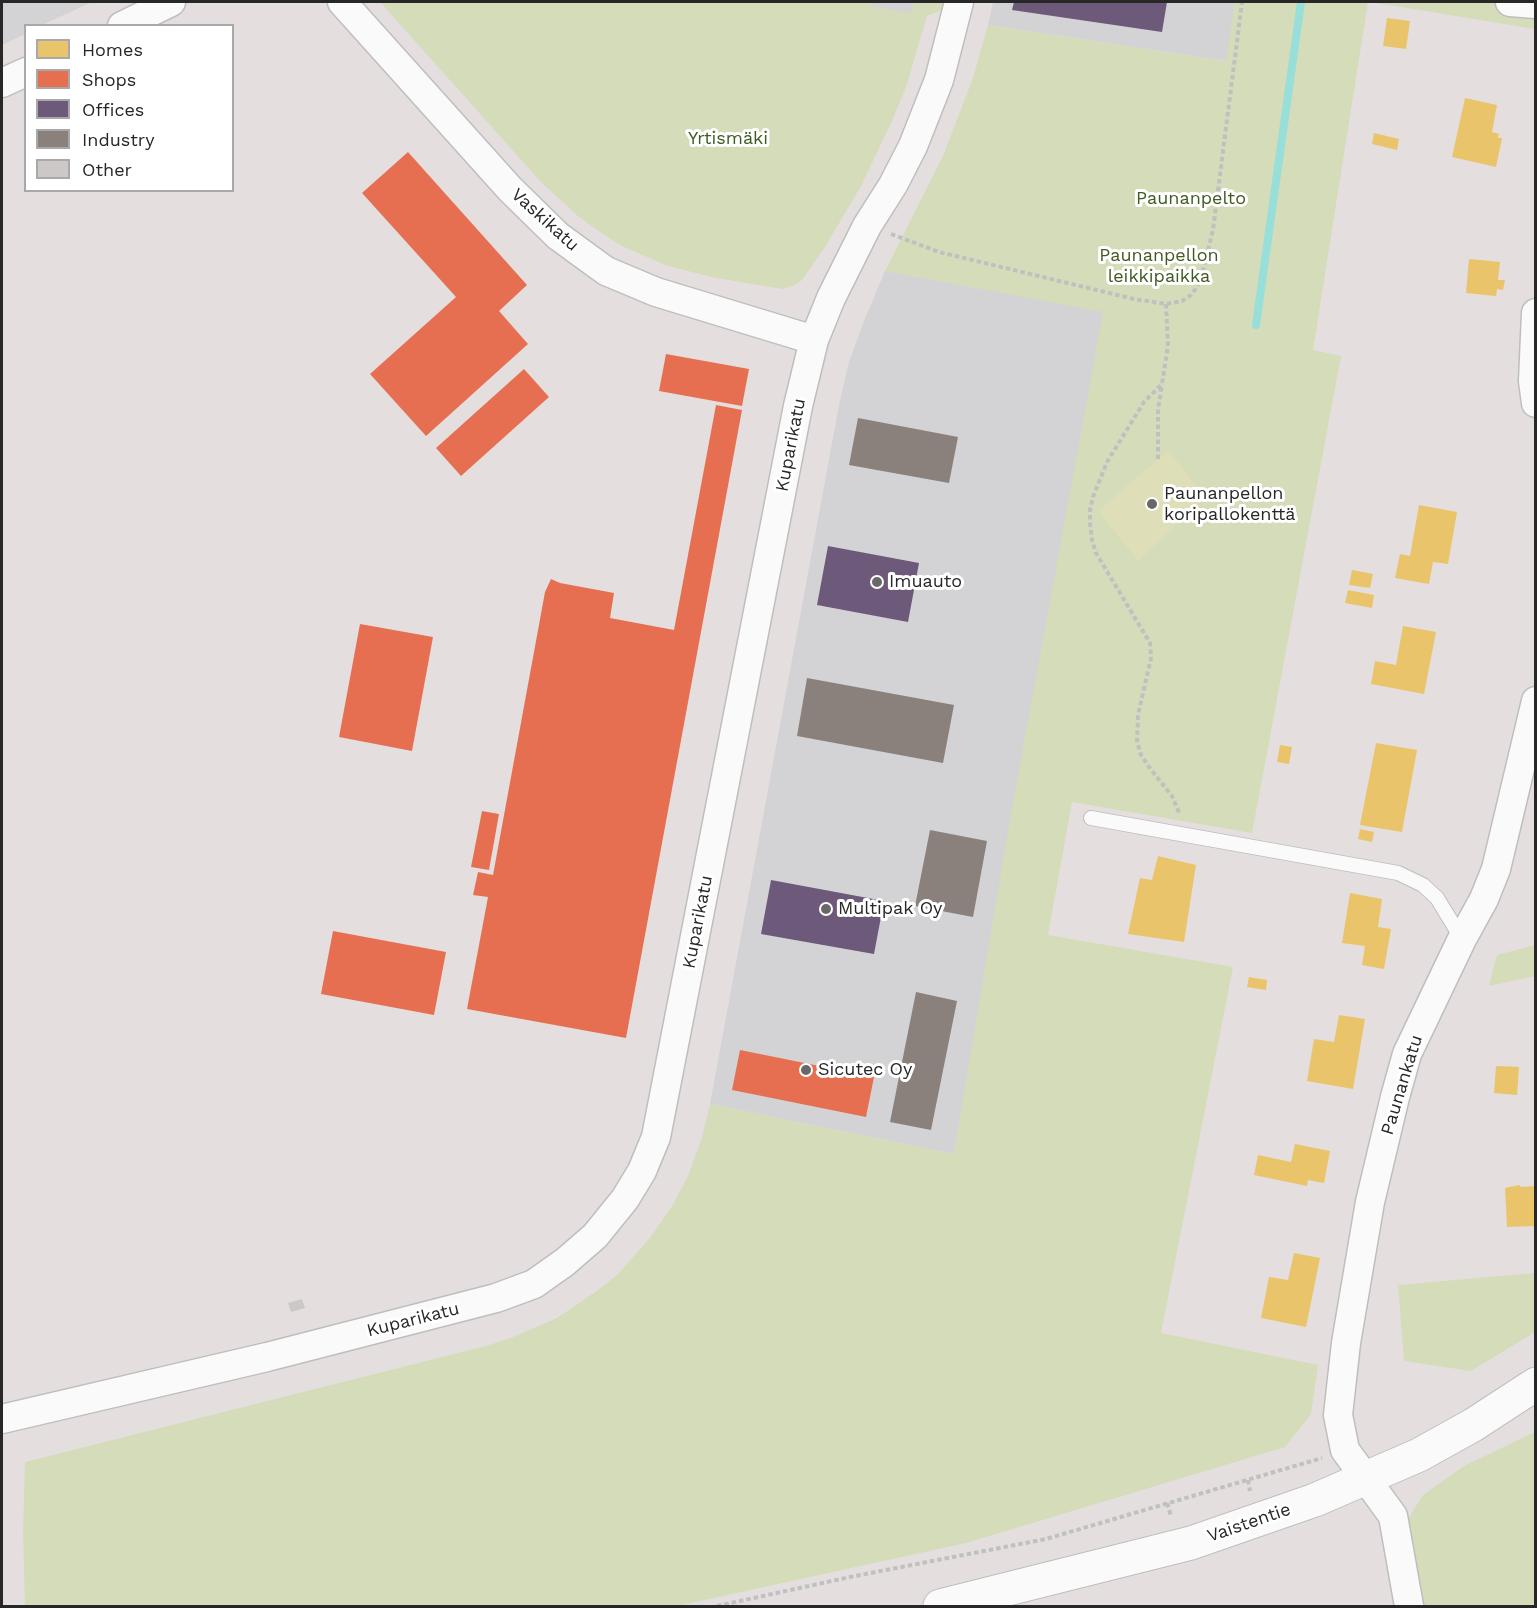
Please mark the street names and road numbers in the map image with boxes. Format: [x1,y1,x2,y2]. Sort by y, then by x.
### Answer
street label: Vaskikatu [507,184,583,256]
street label: Kuparikatu [771,397,811,493]
street label: Kuparikatu [678,874,718,970]
street label: Paunankatu [1377,1032,1427,1138]
street label: Kuparikatu [365,1298,461,1342]
street label: Vaistentie [1204,1499,1294,1547]

